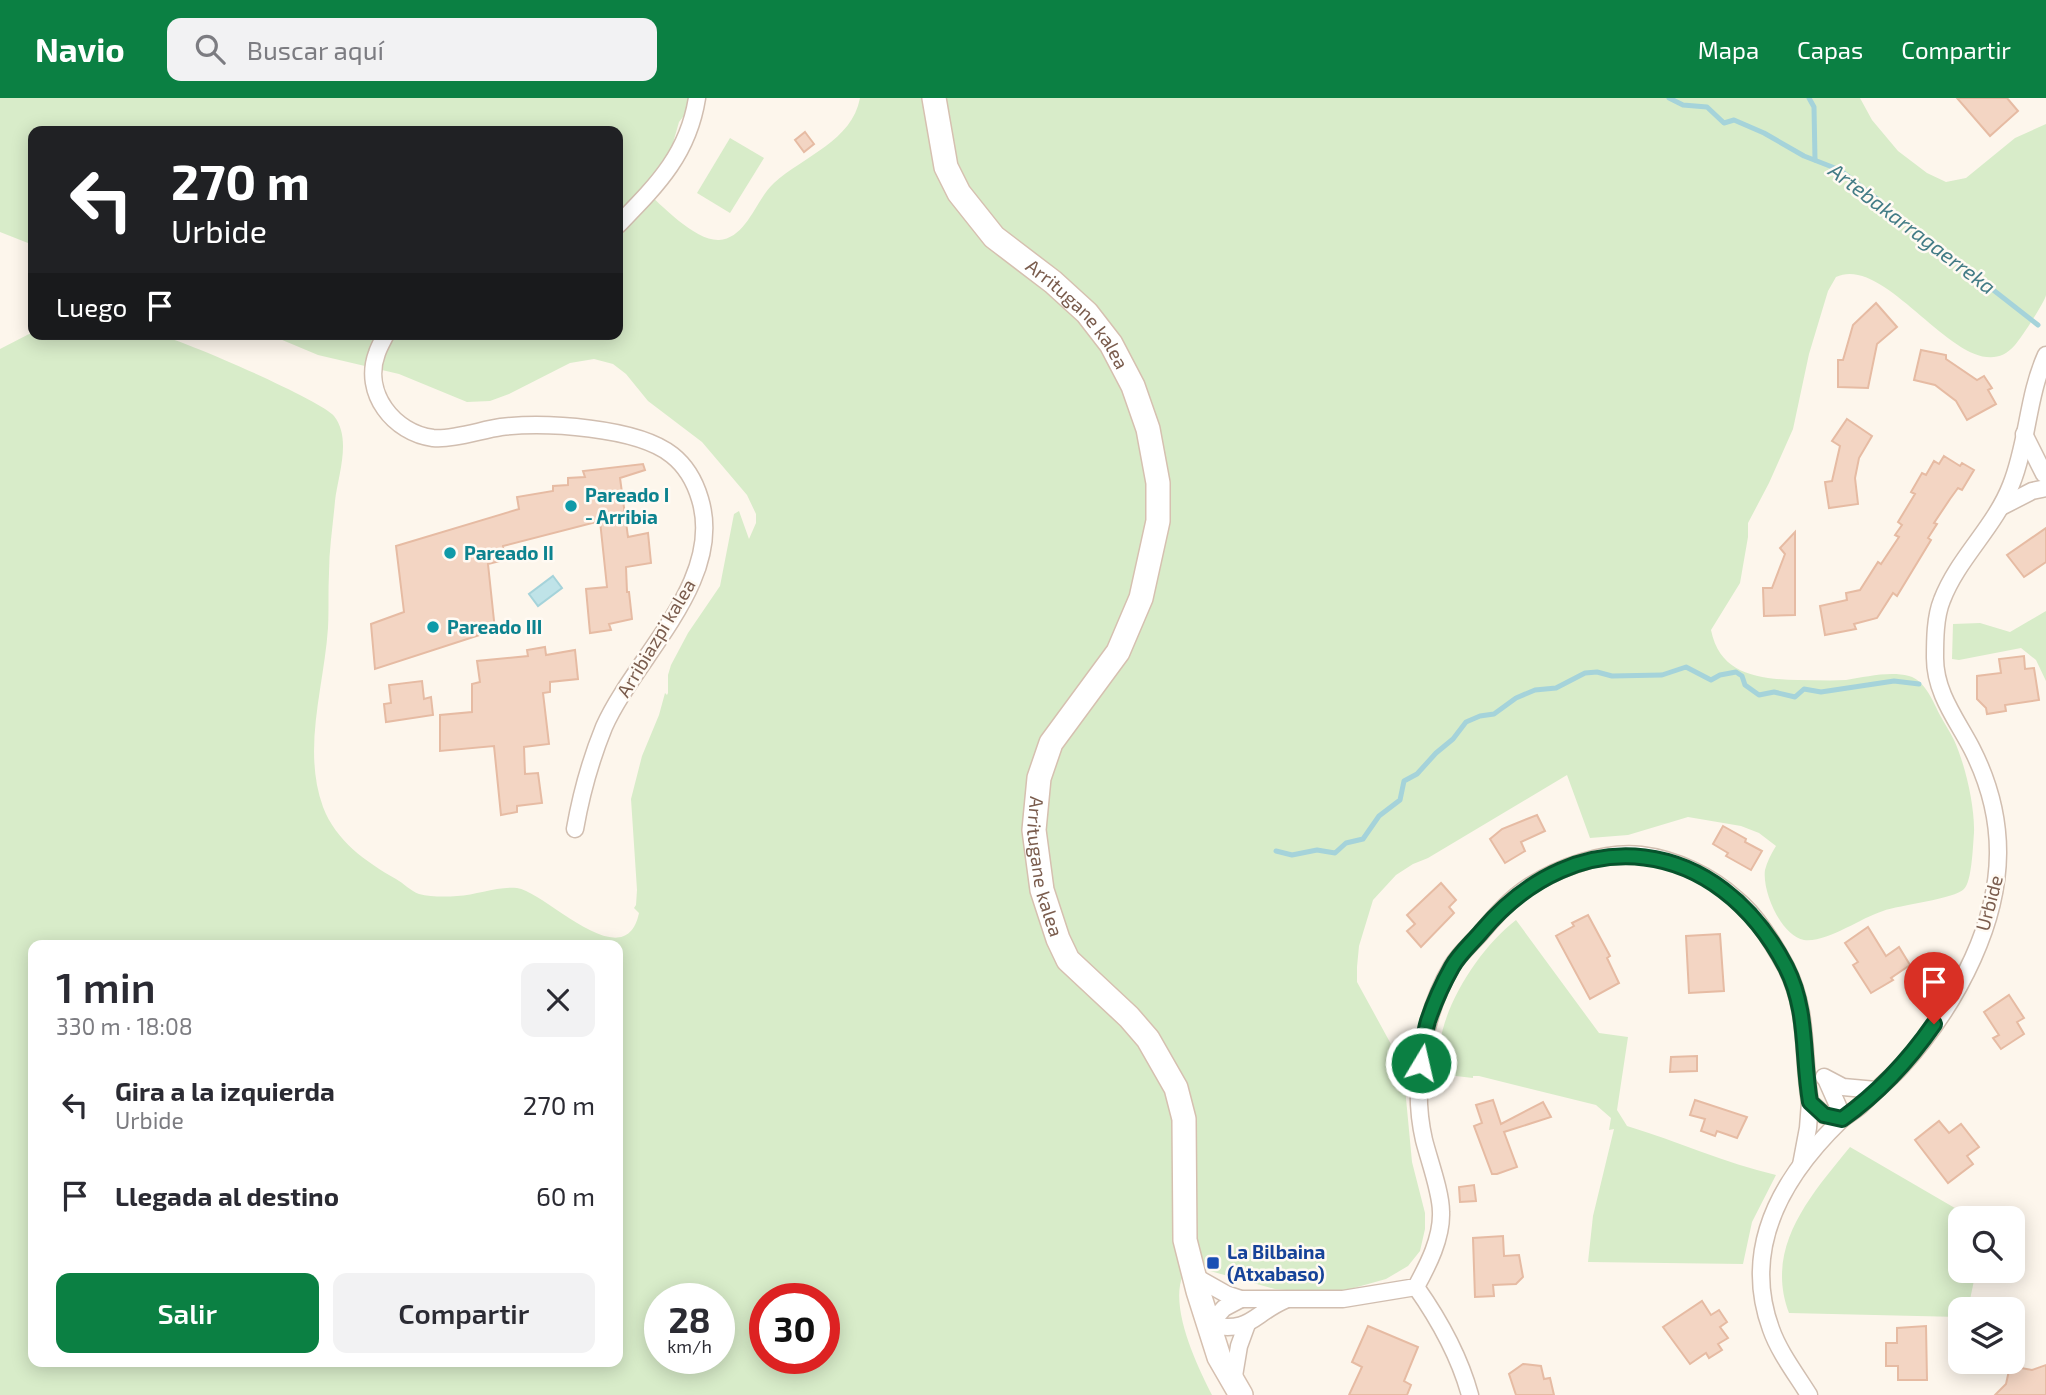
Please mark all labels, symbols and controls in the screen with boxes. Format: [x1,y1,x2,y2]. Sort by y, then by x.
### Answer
search box [167,18,657,81]
text: Navio [35,29,125,69]
icon: search [191,30,229,68]
text: Buscar aquí [247,34,384,65]
text: Mapa [1698,35,1759,64]
text: Capas [1797,35,1863,64]
text: Compartir [1901,35,2011,64]
text: 270 m [171,151,310,210]
icon: left [56,154,147,245]
water label: Artebakarragaerreka [1824,156,2001,299]
text: Urbide [171,211,267,249]
street label: Arritugane kalea [1022,254,1134,373]
icon: arrive [141,287,179,325]
text: Luego [56,291,127,322]
place label: Pareado I - Arribia [585,483,669,528]
marker: Pareado I - Arribia [563,498,579,514]
place label: Pareado II [464,541,554,564]
marker: Pareado II [442,545,458,561]
street label: Arribiazpi kalea [611,574,700,701]
place label: Pareado III [447,615,542,638]
marker: Pareado III [425,619,441,635]
street label: Arritugane kalea [1023,795,1068,939]
street label: Urbide [1970,872,2007,933]
pin [1904,952,1964,1024]
text: 1 min [56,961,156,1011]
button: close [521,963,595,1037]
icon: arrive [1915,963,1953,1001]
text: 330 m · 18:08 [56,1012,193,1040]
position arrow [1384,1026,1458,1100]
text: Gira a la izquierda [115,1075,335,1106]
icon: left [56,1086,94,1124]
text: 270 m [523,1089,595,1120]
text: Urbide [115,1106,184,1134]
icon: arrive [56,1177,94,1215]
text: Llegada al destino [115,1180,339,1211]
text: 60 m [536,1180,595,1211]
map controls [1948,1206,2025,1374]
button: search [1948,1206,2025,1283]
place label: La Bilbaina (Atxabaso) [1227,1240,1325,1285]
marker: La Bilbaina (Atxabaso) [1205,1255,1221,1271]
button: Salir [56,1273,319,1353]
button: Compartir [333,1273,595,1353]
speed limit sign: 30 [749,1283,840,1374]
button: layers [1948,1297,2025,1374]
text: 28 [668,1298,711,1340]
text: km/h [667,1335,712,1357]

